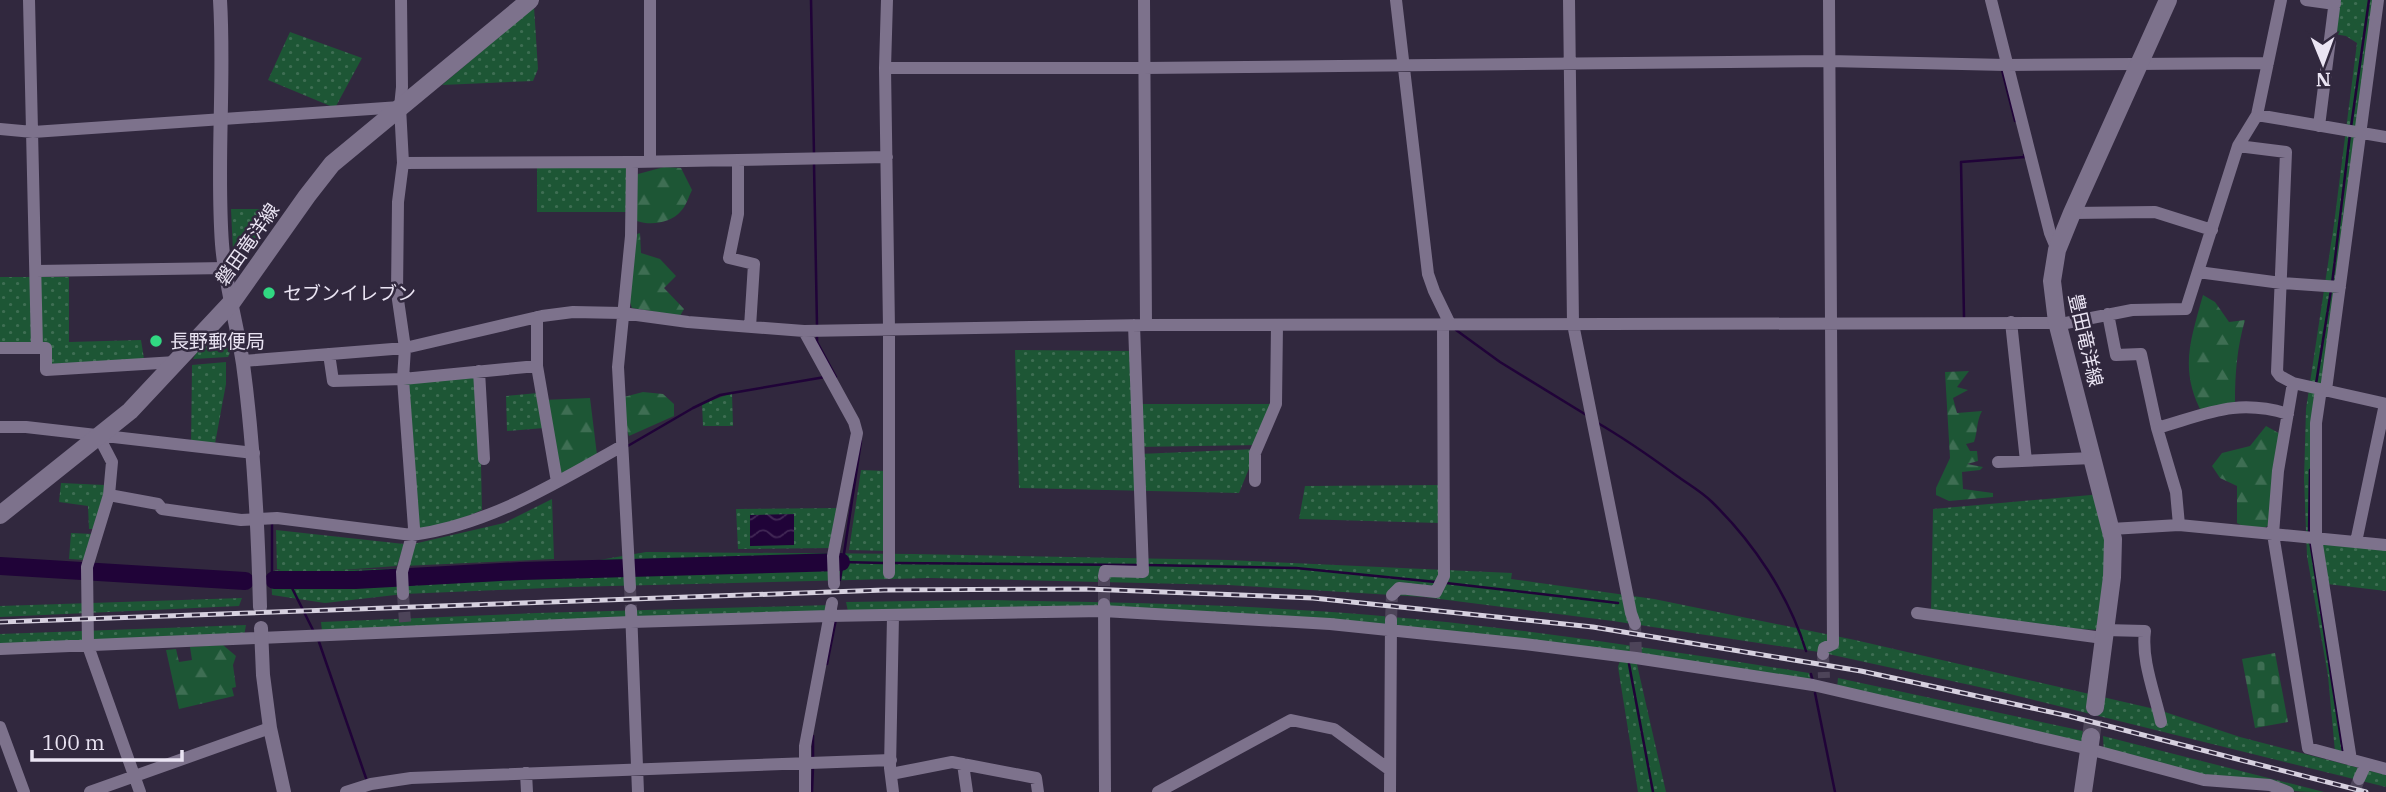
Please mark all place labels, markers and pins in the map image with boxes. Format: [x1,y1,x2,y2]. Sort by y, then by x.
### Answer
place label: セブンイレブン [283,281,416,305]
marker: セブンイレブン [261,285,277,301]
place label: 長野郵便局 [170,329,265,353]
marker: 長野郵便局 [148,333,164,349]

